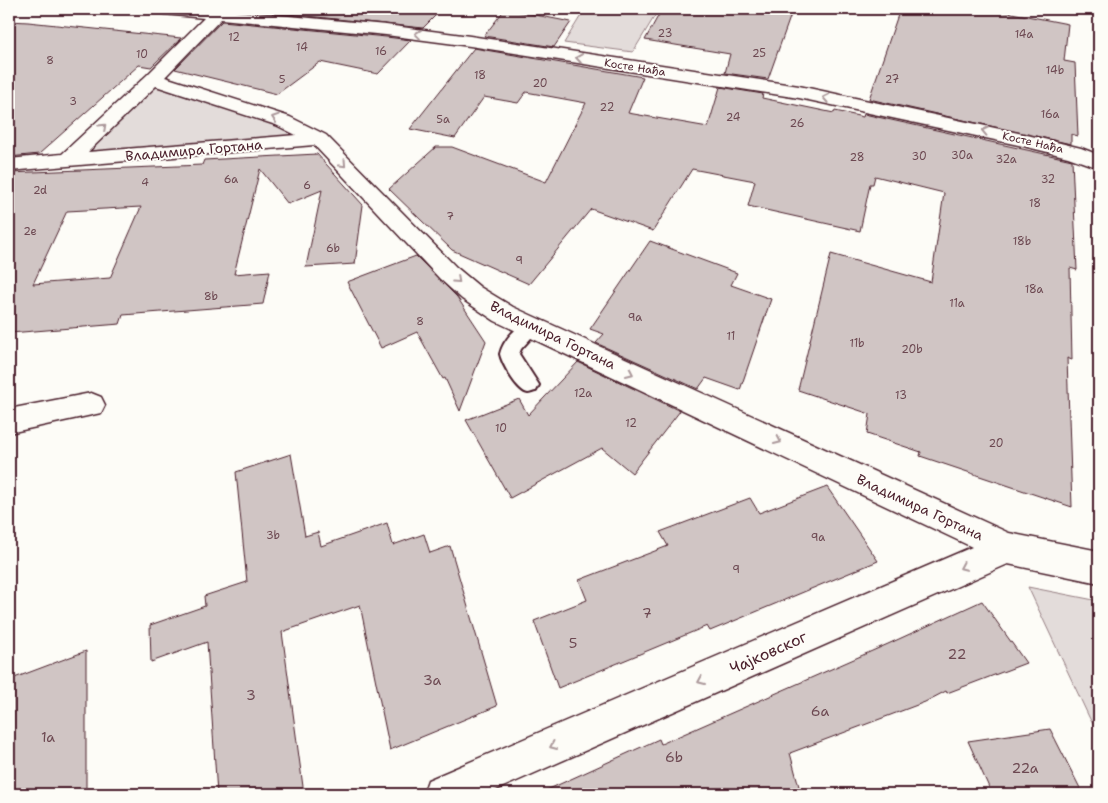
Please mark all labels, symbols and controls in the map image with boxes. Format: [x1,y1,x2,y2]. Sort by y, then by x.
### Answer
house number: 23 [658,26,672,41]
house number: 14a [1015,27,1033,42]
one-way arrow [414,29,422,40]
house number: 12 [228,30,240,45]
house number: 14 [296,40,308,55]
house number: 16 [375,44,387,59]
house number: 25 [752,46,766,61]
house number: 10 [136,47,148,62]
house number: 8 [46,53,54,68]
one-way arrow [575,53,584,63]
street label: Косте Нађа [603,55,667,80]
house number: 14b [1046,63,1064,78]
house number: 18 [474,68,486,83]
house number: 5 [279,72,286,87]
house number: 27 [885,72,900,87]
house number: 20 [532,76,548,91]
one-way arrow [822,93,830,103]
house number: 3 [69,94,77,109]
house number: 22 [600,100,614,115]
house number: 16a [1041,107,1059,122]
house number: 24 [726,110,741,125]
house number: 5a [436,112,450,127]
one-way arrow [272,114,280,124]
house number: 26 [790,116,804,131]
one-way arrow [97,124,106,133]
one-way arrow [981,126,989,137]
street label: Косте Нађа [1001,128,1065,157]
street label: Владимира Гортана [125,135,264,165]
house number: 30a [951,148,973,163]
house number: 30 [911,149,927,164]
house number: 28 [849,150,865,165]
house number: 32a [995,152,1017,167]
one-way arrow [337,159,346,168]
house number: 6a [224,172,238,187]
house number: 32 [1041,172,1055,187]
house number: 4 [141,175,149,190]
house number: 6 [303,178,311,193]
house number: 2d [33,183,47,198]
house number: 18 [1029,196,1041,211]
house number: 7 [446,209,454,224]
house number: 2e [23,224,37,239]
house number: 18b [1013,234,1031,249]
house number: 6b [326,241,340,256]
house number: 9 [515,253,523,268]
one-way arrow [451,275,460,284]
house number: 18a [1025,282,1043,297]
house number: 8b [204,289,218,304]
house number: 11a [949,296,965,311]
street label: Владимира Гортана [487,297,619,373]
house number: 9a [628,310,642,325]
house number: 8 [416,314,424,329]
house number: 11 [727,329,735,344]
house number: 11b [849,336,865,351]
house number: 20b [901,342,923,357]
one-way arrow [625,367,634,377]
house number: 12a [574,386,592,401]
house number: 13 [895,388,907,403]
house number: 12 [625,416,637,431]
house number: 10 [495,421,507,436]
one-way arrow [773,435,782,446]
house number: 20 [988,436,1004,451]
street label: Владимира Гортана [854,470,986,544]
house number: 3b [266,528,280,543]
house number: 9a [811,530,825,545]
one-way arrow [959,561,968,572]
house number: 9 [732,562,740,577]
house number: 7 [642,604,652,622]
street label: Чајковског [726,626,811,679]
house number: 5 [569,634,577,652]
house number: 22 [948,645,966,663]
house number: 3a [423,671,441,689]
one-way arrow [698,676,706,686]
house number: 3 [246,686,256,704]
house number: 6a [811,702,829,720]
house number: 1a [41,728,55,746]
one-way arrow [549,741,557,751]
house number: 6b [665,748,683,766]
house number: 22a [1011,759,1039,777]

